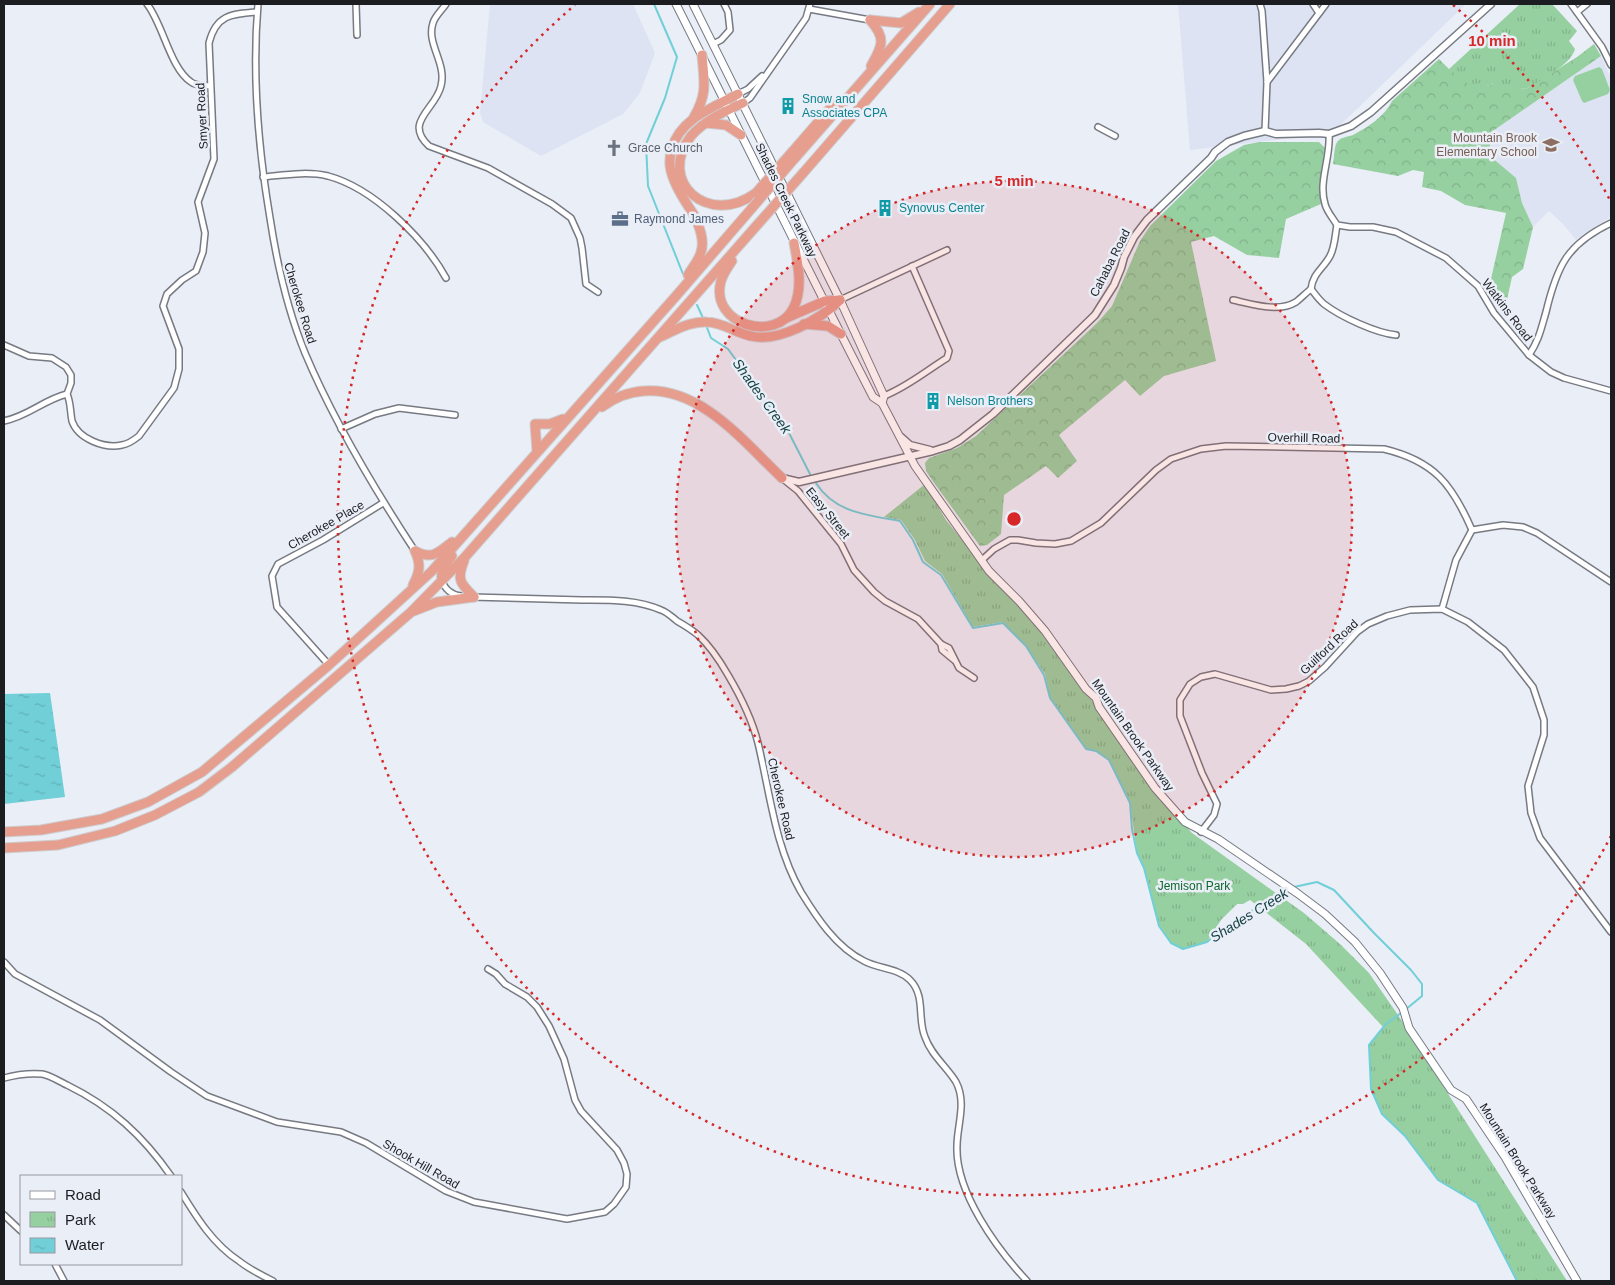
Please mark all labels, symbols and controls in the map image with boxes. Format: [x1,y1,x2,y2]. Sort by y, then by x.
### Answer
text: 10 min [1468,32,1516,49]
street label: Smyer Road [193,82,211,150]
place label: Snow and Associates CPA [802,92,887,120]
building icon: Snow and Associates CPA [778,96,798,116]
place label: Mountain Brook Elementary School [1436,131,1538,159]
school or university icon: Mountain Brook Elementary School [1541,135,1561,155]
church icon: Grace Church [604,138,624,158]
place label: Grace Church [628,141,703,155]
street label: Shades Creek Parkway [752,141,820,259]
text: 5 min [994,172,1034,189]
building icon: Synovus Center [875,198,895,218]
place label: Synovus Center [899,201,984,215]
office icon: Raymond James [610,209,630,229]
place label: Raymond James [634,212,724,226]
street label: Cahaba Road [1087,227,1133,299]
street label: Cherokee Road [281,261,319,345]
street label: Watkins Road [1479,276,1535,344]
water label: Shades Creek [729,355,795,437]
building icon: Nelson Brothers [923,391,943,411]
place label: Nelson Brothers [947,394,1033,408]
street label: Overhill Road [1268,430,1340,446]
street label: Easy Street [803,484,853,542]
street label: Cherokee Place [286,497,367,552]
centre of rings [1005,510,1023,528]
street label: Guilford Road [1297,617,1361,677]
street label: Mountain Brook Parkway [1089,676,1177,794]
street label: Cherokee Road [765,756,797,842]
park label: Jemison Park [1158,879,1231,893]
water label: Shades Creek [1207,884,1292,945]
street label: Mountain Brook Parkway [1477,1101,1559,1221]
street label: Shook Hill Road [380,1136,462,1192]
legend [20,1175,182,1265]
text: Road [65,1186,101,1203]
text: Park [65,1211,96,1228]
text: Water [65,1236,104,1253]

